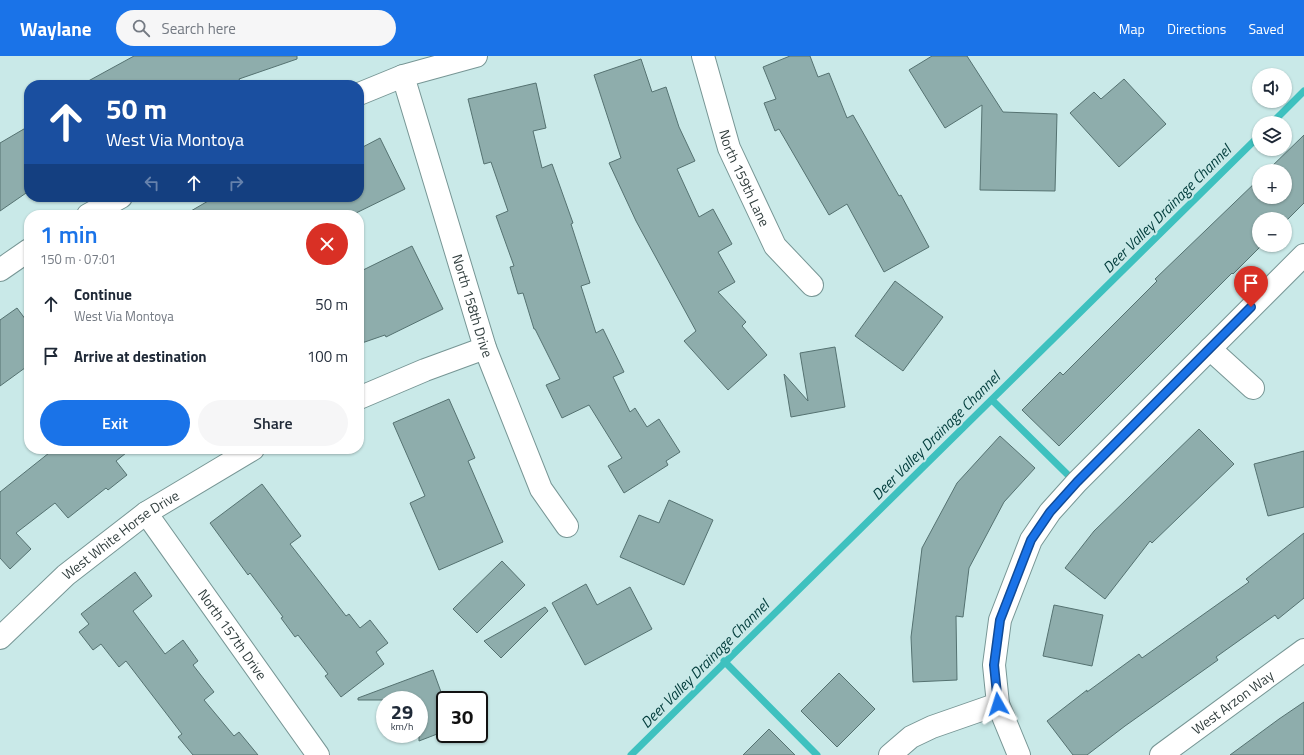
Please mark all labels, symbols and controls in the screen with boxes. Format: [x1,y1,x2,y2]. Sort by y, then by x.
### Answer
search box [116,10,396,46]
text: Waylane [20,14,92,43]
icon: search [130,17,152,39]
text: Search here [162,17,236,40]
text: Map [1119,18,1145,39]
text: Directions [1167,18,1226,39]
text: Saved [1248,18,1284,39]
map controls [1252,68,1292,252]
button: sound [1252,68,1292,108]
text: 50 m [106,87,167,130]
icon: ahead [40,96,92,148]
button: layers [1252,116,1292,156]
text: West Via Montoya [106,126,244,153]
street label: North 159th Lane [714,127,775,230]
water label: Deer Valley Drainage Channel [1097,138,1237,278]
button: + [1252,164,1292,204]
icon: left [141,172,163,194]
icon: ahead [183,172,205,194]
icon: right [225,172,247,194]
button: − [1252,212,1292,252]
text: 1 min [40,216,98,252]
button: close [306,223,348,265]
text: 150 m · 07:01 [40,249,116,269]
street label: North 158th Drive [447,251,499,360]
pin [1234,266,1268,307]
icon: arrive [1240,272,1262,294]
text: Continue [74,283,132,306]
icon: ahead [40,293,62,315]
text: 50 m [315,293,348,316]
text: West Via Montoya [74,306,174,326]
icon: arrive [40,345,62,367]
text: Arrive at destination [74,345,207,368]
text: 100 m [307,345,348,368]
water label: Deer Valley Drainage Channel [866,365,1006,505]
button: Exit [40,400,190,446]
button: Share [198,400,348,446]
street label: West White Horse Drive [57,485,183,585]
street label: North 157th Drive [193,584,272,684]
water label: Deer Valley Drainage Channel [635,593,775,733]
street label: West Arzon Way [1187,665,1278,739]
position arrow [977,683,1019,725]
speed limit sign: 30 [436,691,488,743]
text: 29 [391,696,413,727]
text: km/h [391,719,413,734]

